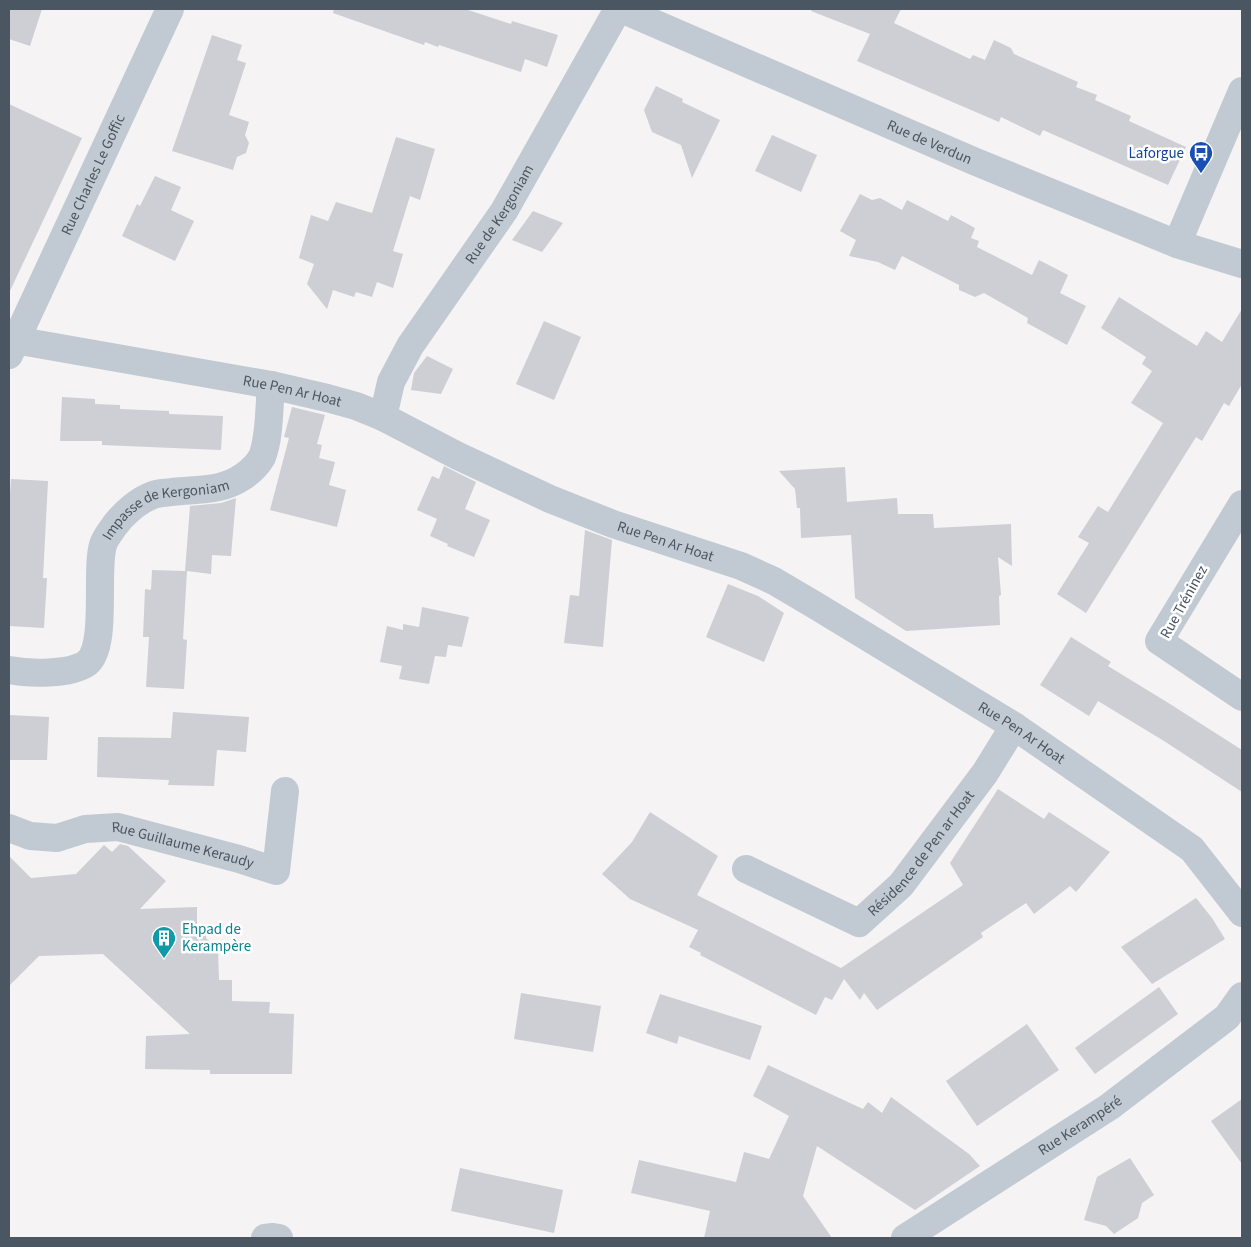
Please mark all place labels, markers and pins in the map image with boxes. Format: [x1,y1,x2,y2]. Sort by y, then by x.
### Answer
bus stop icon: Laforgue [1188,140,1214,174]
place label: Laforgue [1129,143,1184,164]
place label: Ehpad de Kerampère [182,919,251,957]
building icon: Ehpad de Kerampère [151,925,177,959]

